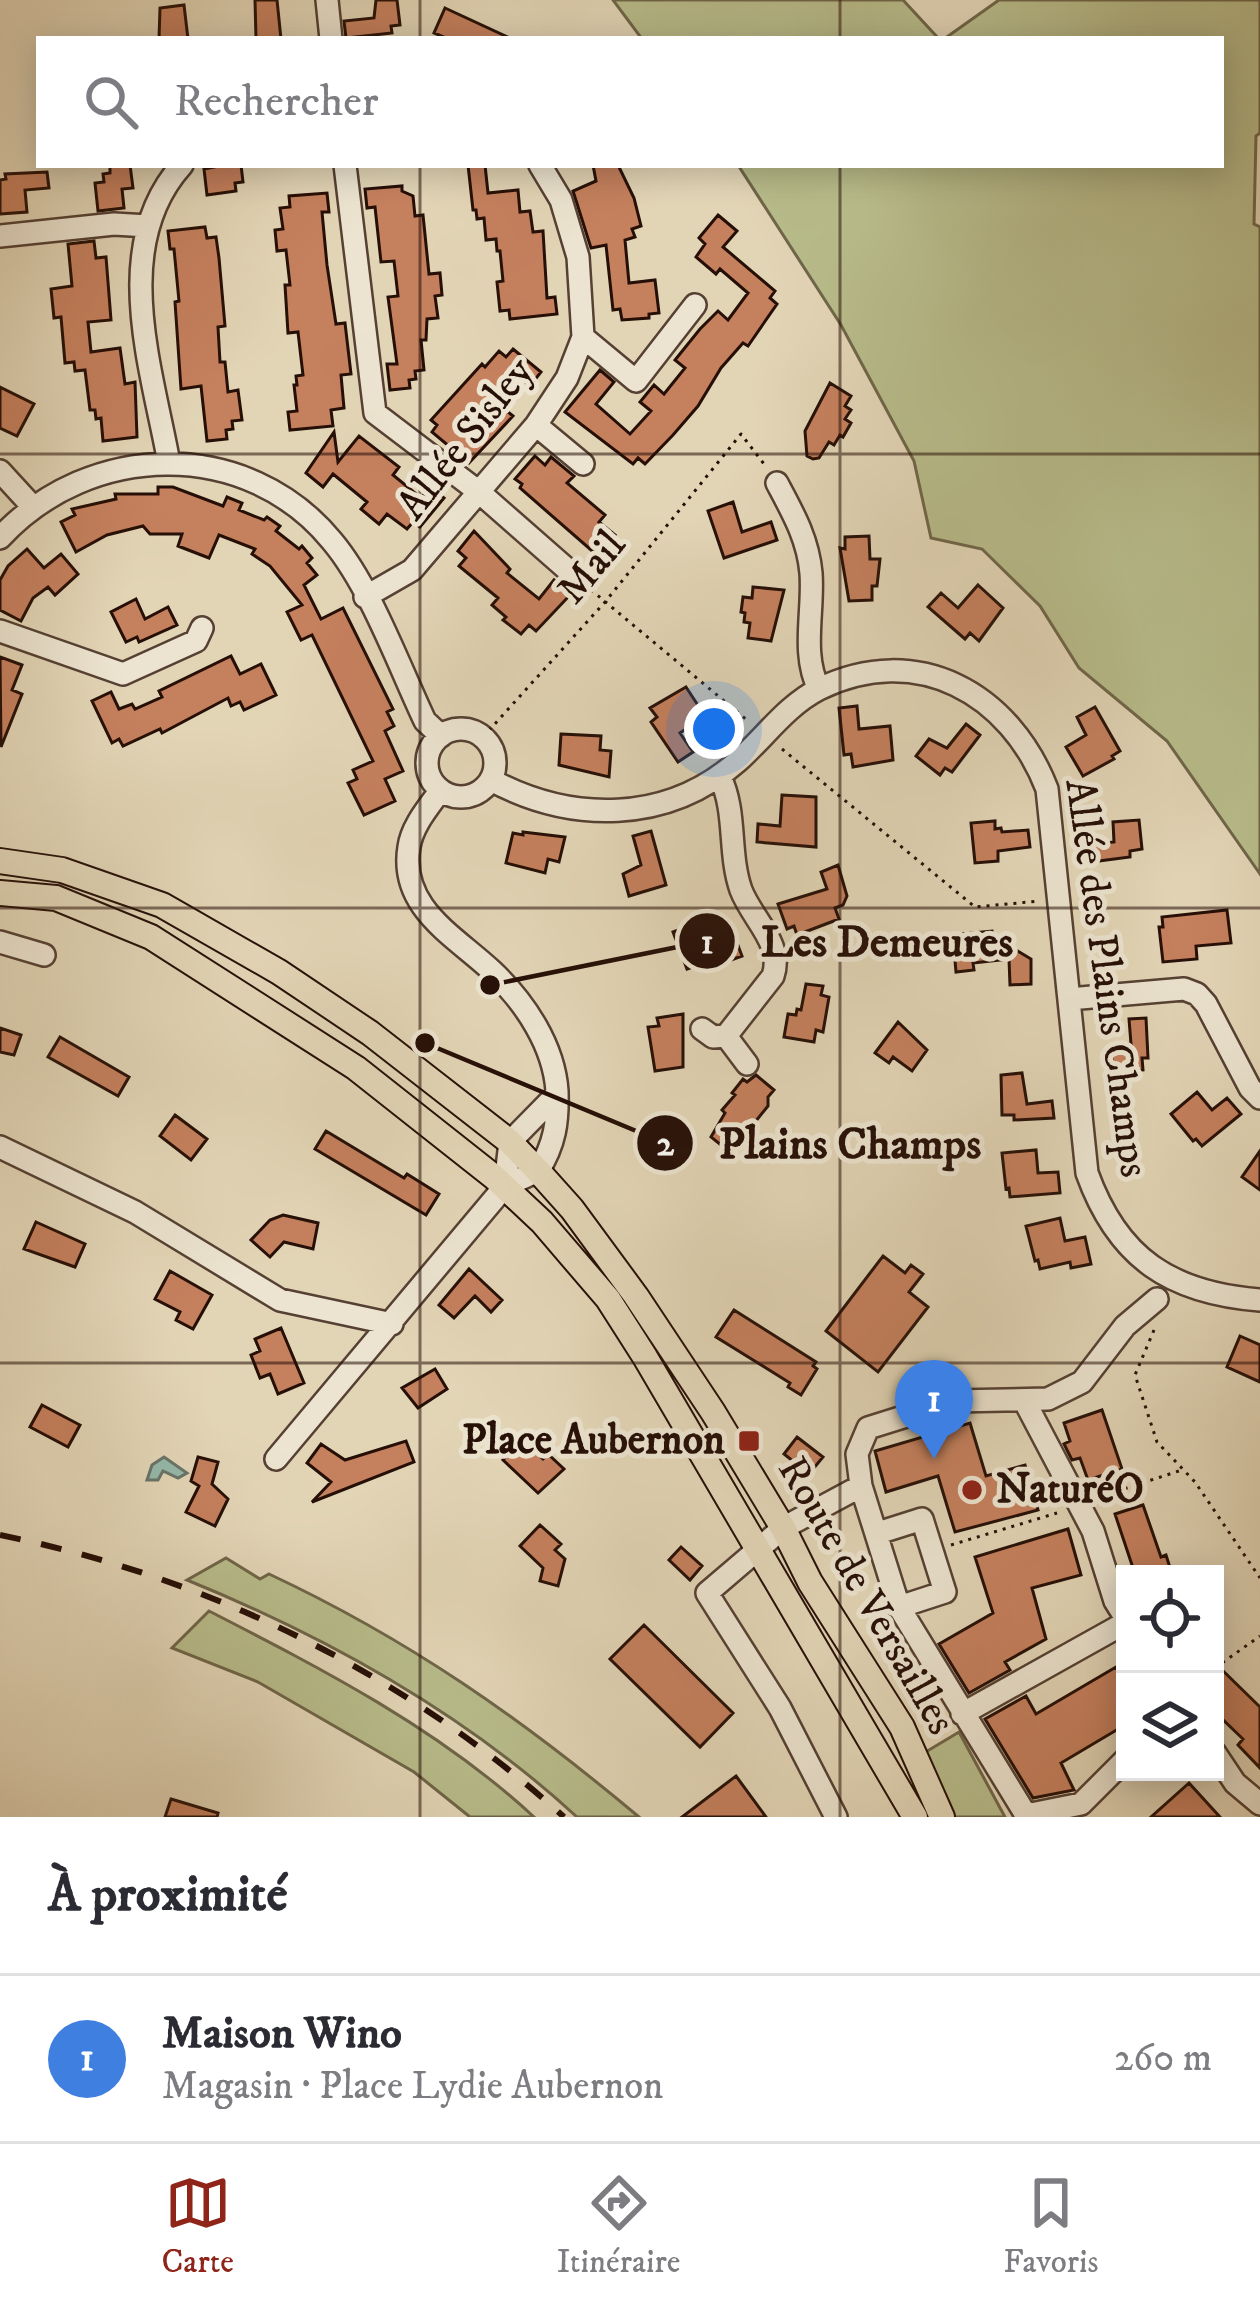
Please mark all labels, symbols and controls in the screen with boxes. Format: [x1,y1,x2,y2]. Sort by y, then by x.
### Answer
search box [36,36,1224,168]
icon: search [78,69,144,135]
text: Rechercher [174,74,379,130]
street label: Allée Sisley [386,346,546,531]
street label: Mail [546,520,638,615]
your location [684,699,744,759]
street label: Allée des Plains Champs [1052,775,1160,1181]
callout: Les Demeures [677,900,1037,981]
text: Les Demeures [761,915,1013,971]
text: 1 [700,920,714,965]
callout: Plains Champs [635,1102,1005,1183]
text: Plains Champs [719,1117,981,1173]
text: 2 [656,1122,674,1167]
pin: 1 [895,1360,973,1459]
place label: Place Aubernon [462,1415,725,1467]
marker: Place Aubernon [736,1428,762,1454]
street label: Route de Versailles [765,1448,967,1744]
place label: NaturéO [996,1464,1144,1516]
marker: NaturéO [959,1477,985,1503]
map controls [1116,1565,1224,1781]
button: locate [1116,1565,1224,1673]
button: layers [1116,1673,1224,1781]
text: À proximité [48,1863,288,1927]
text: Maison Wino [162,2006,402,2062]
text: 1 [80,2034,94,2083]
text: 260 m [1114,2034,1212,2083]
text: Magasin · Place Lydie Aubernon [162,2062,664,2111]
tab: Carte [161,2170,234,2283]
tab: Itinéraire [557,2170,680,2283]
tab: Favoris [1003,2170,1099,2283]

